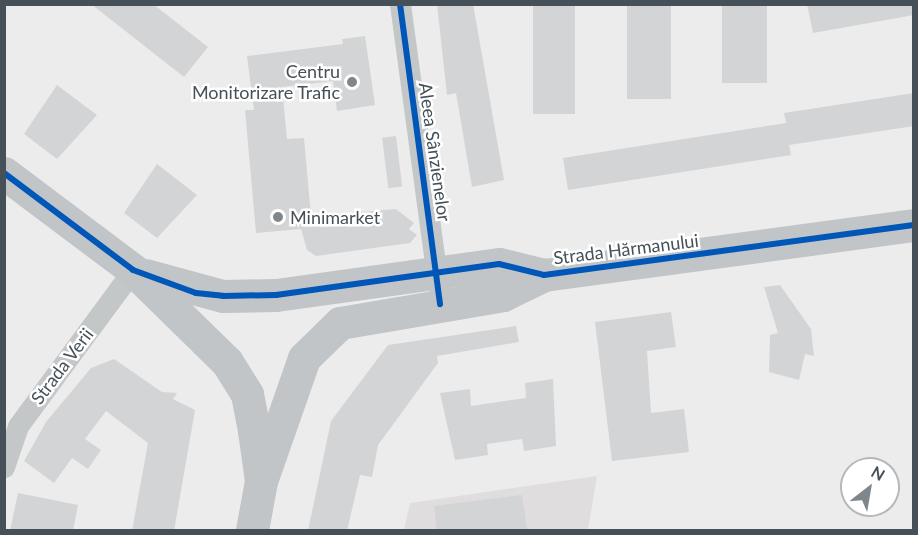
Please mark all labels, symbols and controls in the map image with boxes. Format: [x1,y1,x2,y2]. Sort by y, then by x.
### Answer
place label: Centru Monitorizare Trafic [191,61,340,104]
marker: Centru Monitorizare Trafic [345,75,359,89]
street label: Aleea Sânzienelor [415,81,455,223]
place label: Minimarket [290,206,380,228]
marker: Minimarket [271,210,285,224]
street label: Strada Hărmanului [552,229,700,269]
street label: Strada Verii [26,323,98,409]
north arrow [840,457,900,517]
text: N [868,462,889,484]

